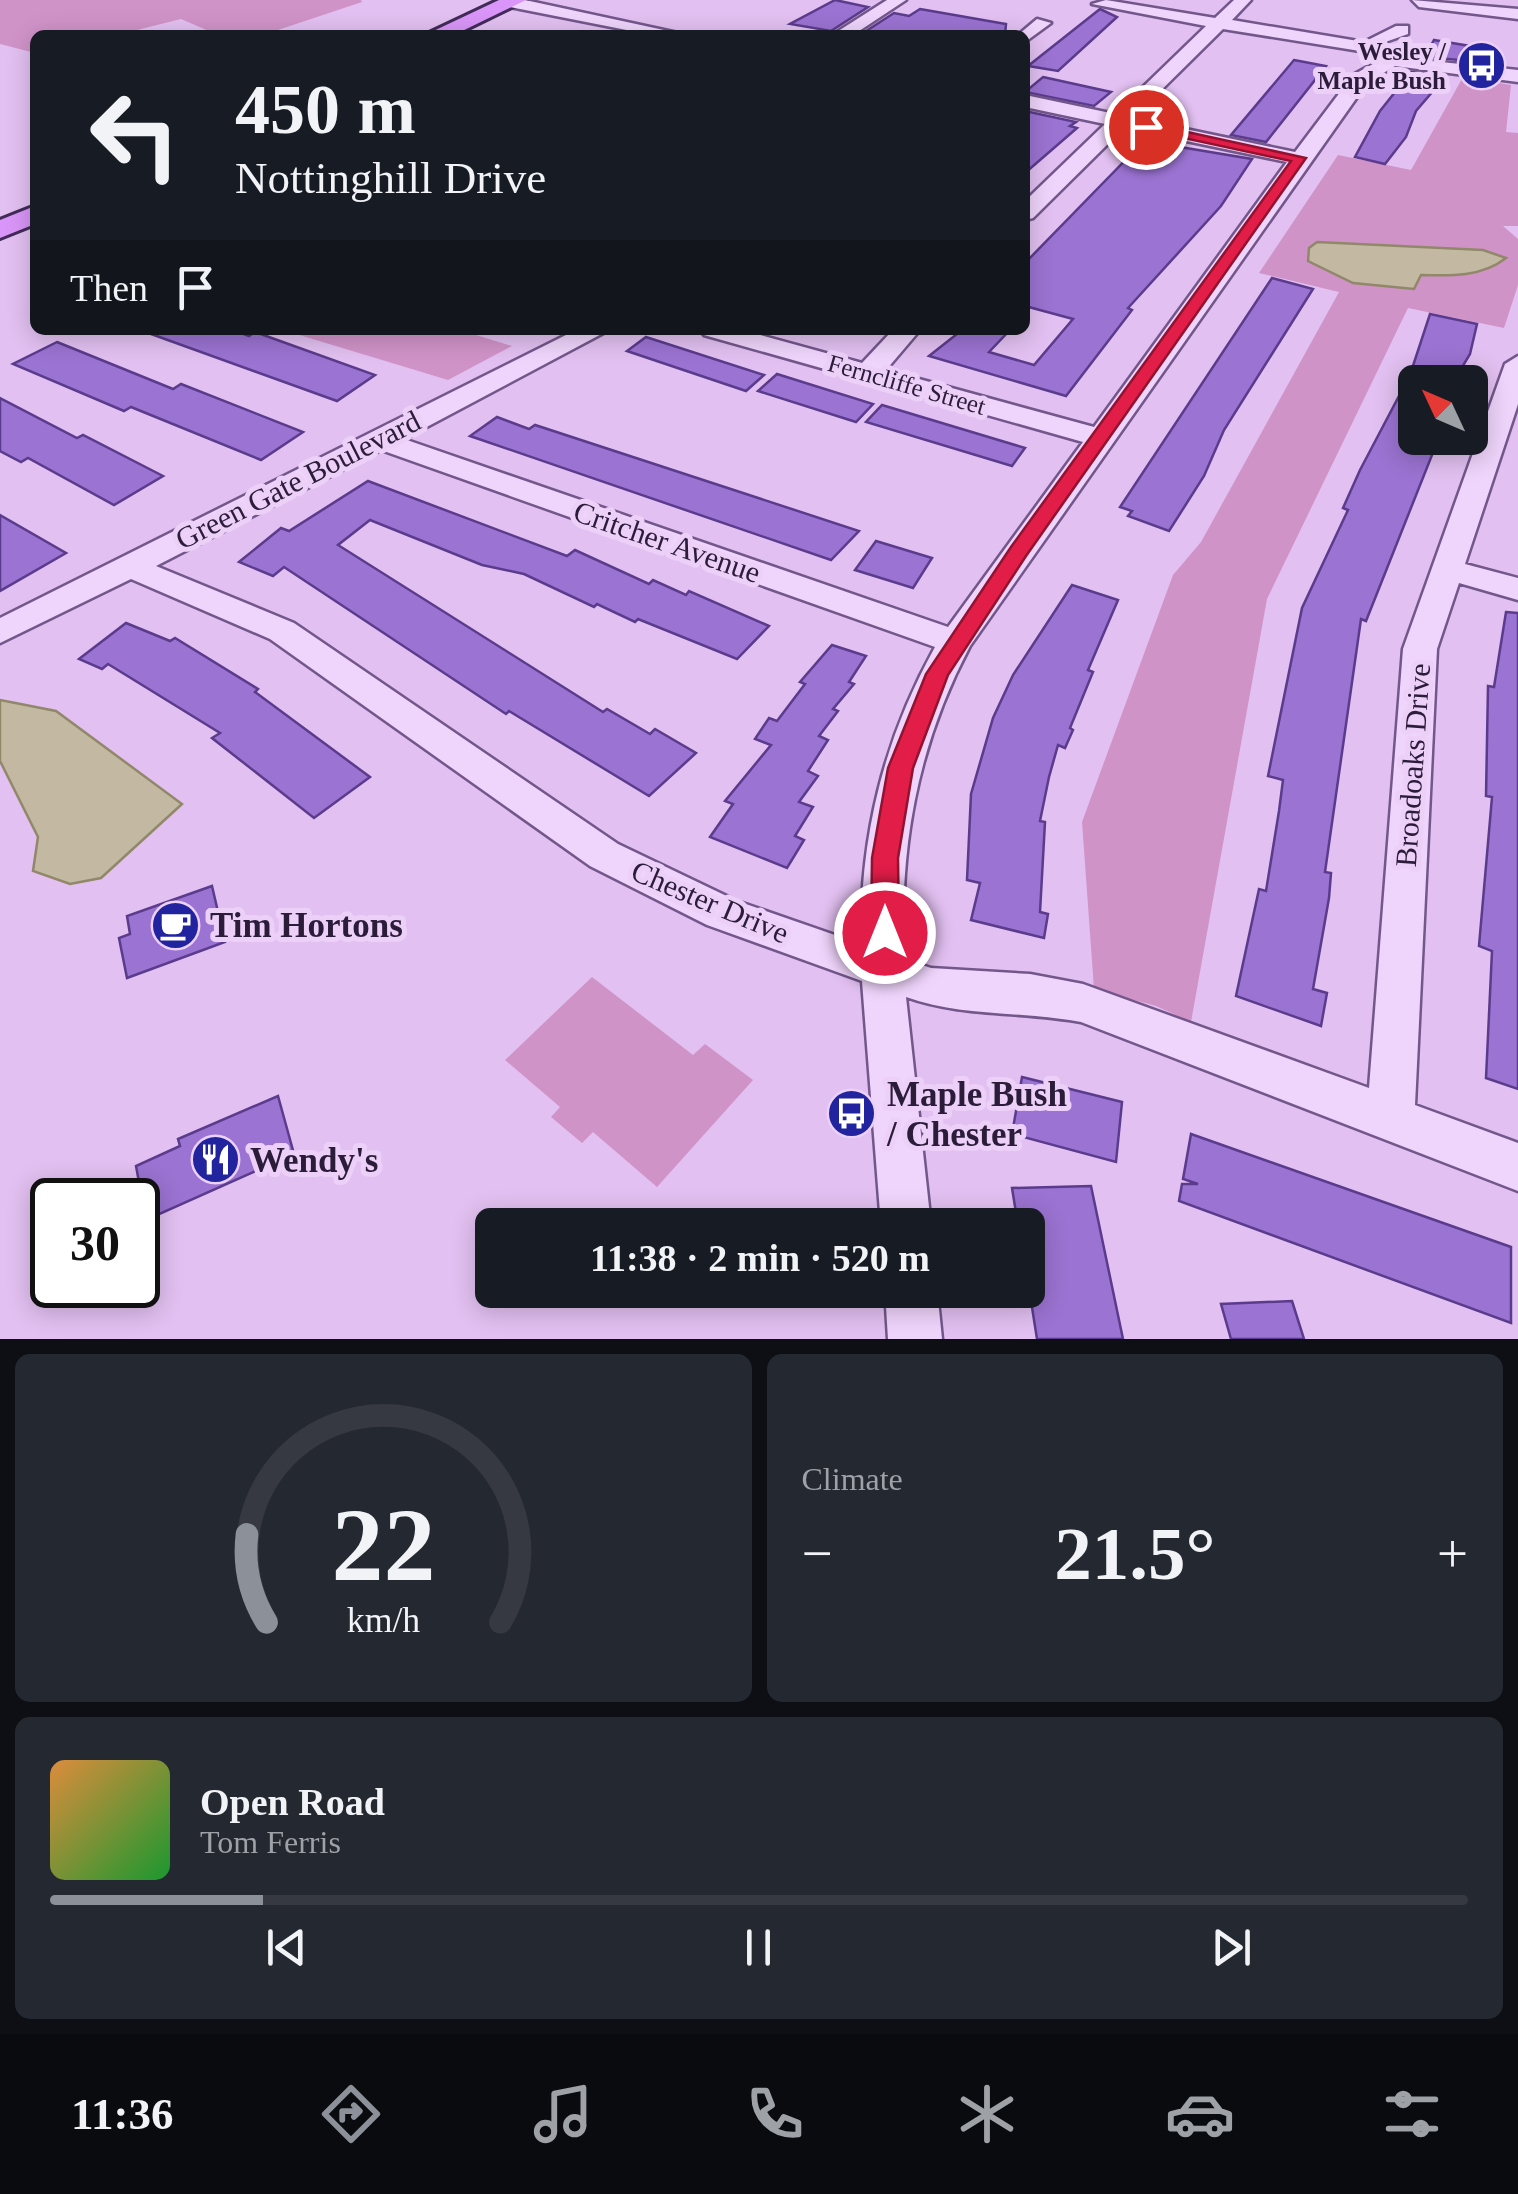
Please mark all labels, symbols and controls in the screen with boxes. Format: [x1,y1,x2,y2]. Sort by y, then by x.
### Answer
place label: Wesley / Maple Bush [1317,38,1447,94]
bus stop icon: Wesley / Maple Bush [1455,39,1507,91]
icon: left [70,70,200,200]
text: 450 m [235,71,416,148]
pin [1104,85,1189,170]
icon: arrive [1119,100,1174,155]
text: Nottinghill Drive [235,153,546,203]
icon: arrive [168,260,223,315]
text: Then [70,267,148,309]
street label: Ferncliffe Street [825,349,989,420]
north arrow [1398,365,1488,455]
map controls [1398,365,1488,455]
street label: Green Gate Boulevard [170,404,426,556]
street label: Critcher Avenue [569,494,765,589]
street label: Broadoaks Drive [1389,662,1436,868]
street label: Chester Drive [627,854,794,949]
position arrow [833,881,937,985]
cafe icon: Tim Hortons [149,899,201,951]
place label: Tim Hortons [210,906,403,945]
place label: Maple Bush / Chester [886,1075,1067,1154]
bus stop icon: Maple Bush / Chester [826,1088,878,1140]
restaurant icon: Wendy's [189,1134,241,1186]
place label: Wendy's [250,1141,378,1180]
speed limit sign: 30 [30,1178,160,1308]
text: 11:38 · 2 min · 520 m [590,1237,930,1279]
text: Climate [802,1461,903,1497]
text: 22 [331,1487,435,1602]
text: 21.5° [1054,1512,1215,1595]
text: − [802,1523,833,1584]
text: + [1437,1523,1468,1584]
text: km/h [347,1600,420,1640]
text: Open Road [200,1781,385,1823]
text: Tom Ferris [200,1824,341,1860]
icon: previous [259,1920,314,1975]
icon: pause [731,1920,786,1975]
icon: next [1204,1920,1259,1975]
icon: directions [316,2079,386,2149]
icon: music [528,2079,598,2149]
icon: phone [740,2079,810,2149]
icon: climate [952,2079,1022,2149]
icon: car [1165,2079,1235,2149]
icon: filters [1377,2079,1447,2149]
text: 11:36 [71,2089,174,2139]

